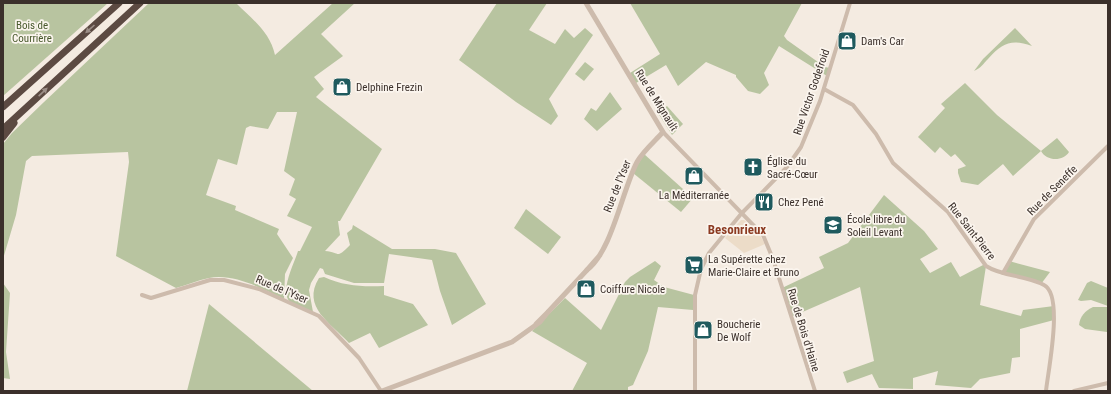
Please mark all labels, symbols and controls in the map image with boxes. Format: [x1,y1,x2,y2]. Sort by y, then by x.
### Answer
park label: Bois de Courrière [12,19,52,45]
one-way arrow [85,24,94,33]
shop icon: Dam's Car [836,30,858,52]
place label: Dam's Car [861,35,905,48]
street label: Rue Victor Godefroid [791,47,832,137]
street label: Rue de Mignault [633,67,681,133]
shop icon: Delphine Frezin [331,76,353,98]
place label: Delphine Frezin [356,81,422,94]
one-way arrow [38,88,48,97]
place label: Église du Sacré-Cœur [767,155,818,181]
church icon: Église du Sacré-Cœur [742,156,764,178]
street label: Rue de l'Yser [601,157,634,214]
street label: Rue de Seneffe [1025,163,1080,218]
shop icon: La Méditerranée [683,165,705,187]
place label: La Méditerranée [659,189,729,202]
restaurant icon: Chez Pené [753,191,775,213]
place label: Chez Pené [778,196,824,209]
street label: Rue Saint-Pierre [945,200,998,263]
place label: École libre du Soleil Levant [847,213,905,239]
school or university icon: École libre du Soleil Levant [822,214,844,236]
district label: Besonrieux [708,222,766,237]
place label: La Supérette chez Marie-Claire et Bruno [708,253,800,279]
supermarket icon: La Supérette chez Marie-Claire et Bruno [683,254,705,276]
street label: Rue de l'Yser [254,273,310,307]
shop icon: Coiffure Nicole [575,278,597,300]
place label: Coiffure Nicole [600,283,665,296]
street label: Rue de Bois d'Haine [785,287,822,373]
place label: Boucherie De Wolf [717,318,760,344]
shop icon: Boucherie De Wolf [692,319,714,341]

